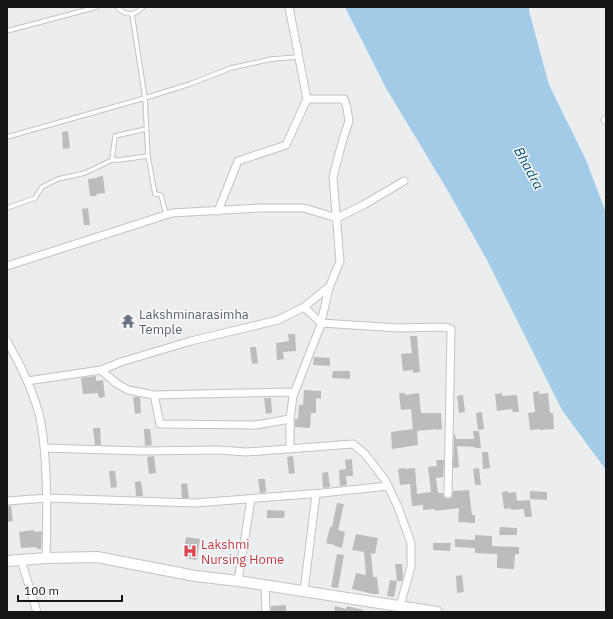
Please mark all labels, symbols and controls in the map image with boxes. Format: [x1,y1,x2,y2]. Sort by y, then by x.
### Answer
water label: Bhadra [510,143,548,193]
place label: Lakshminarasimha Temple [139,306,249,338]
temple icon: Lakshminarasimha Temple [120,313,136,329]
place label: Lakshmi Nursing Home [201,536,284,568]
hospital icon: Lakshmi Nursing Home [182,543,198,559]
scale bar [18,577,122,603]
text: 100 m [24,583,59,598]

